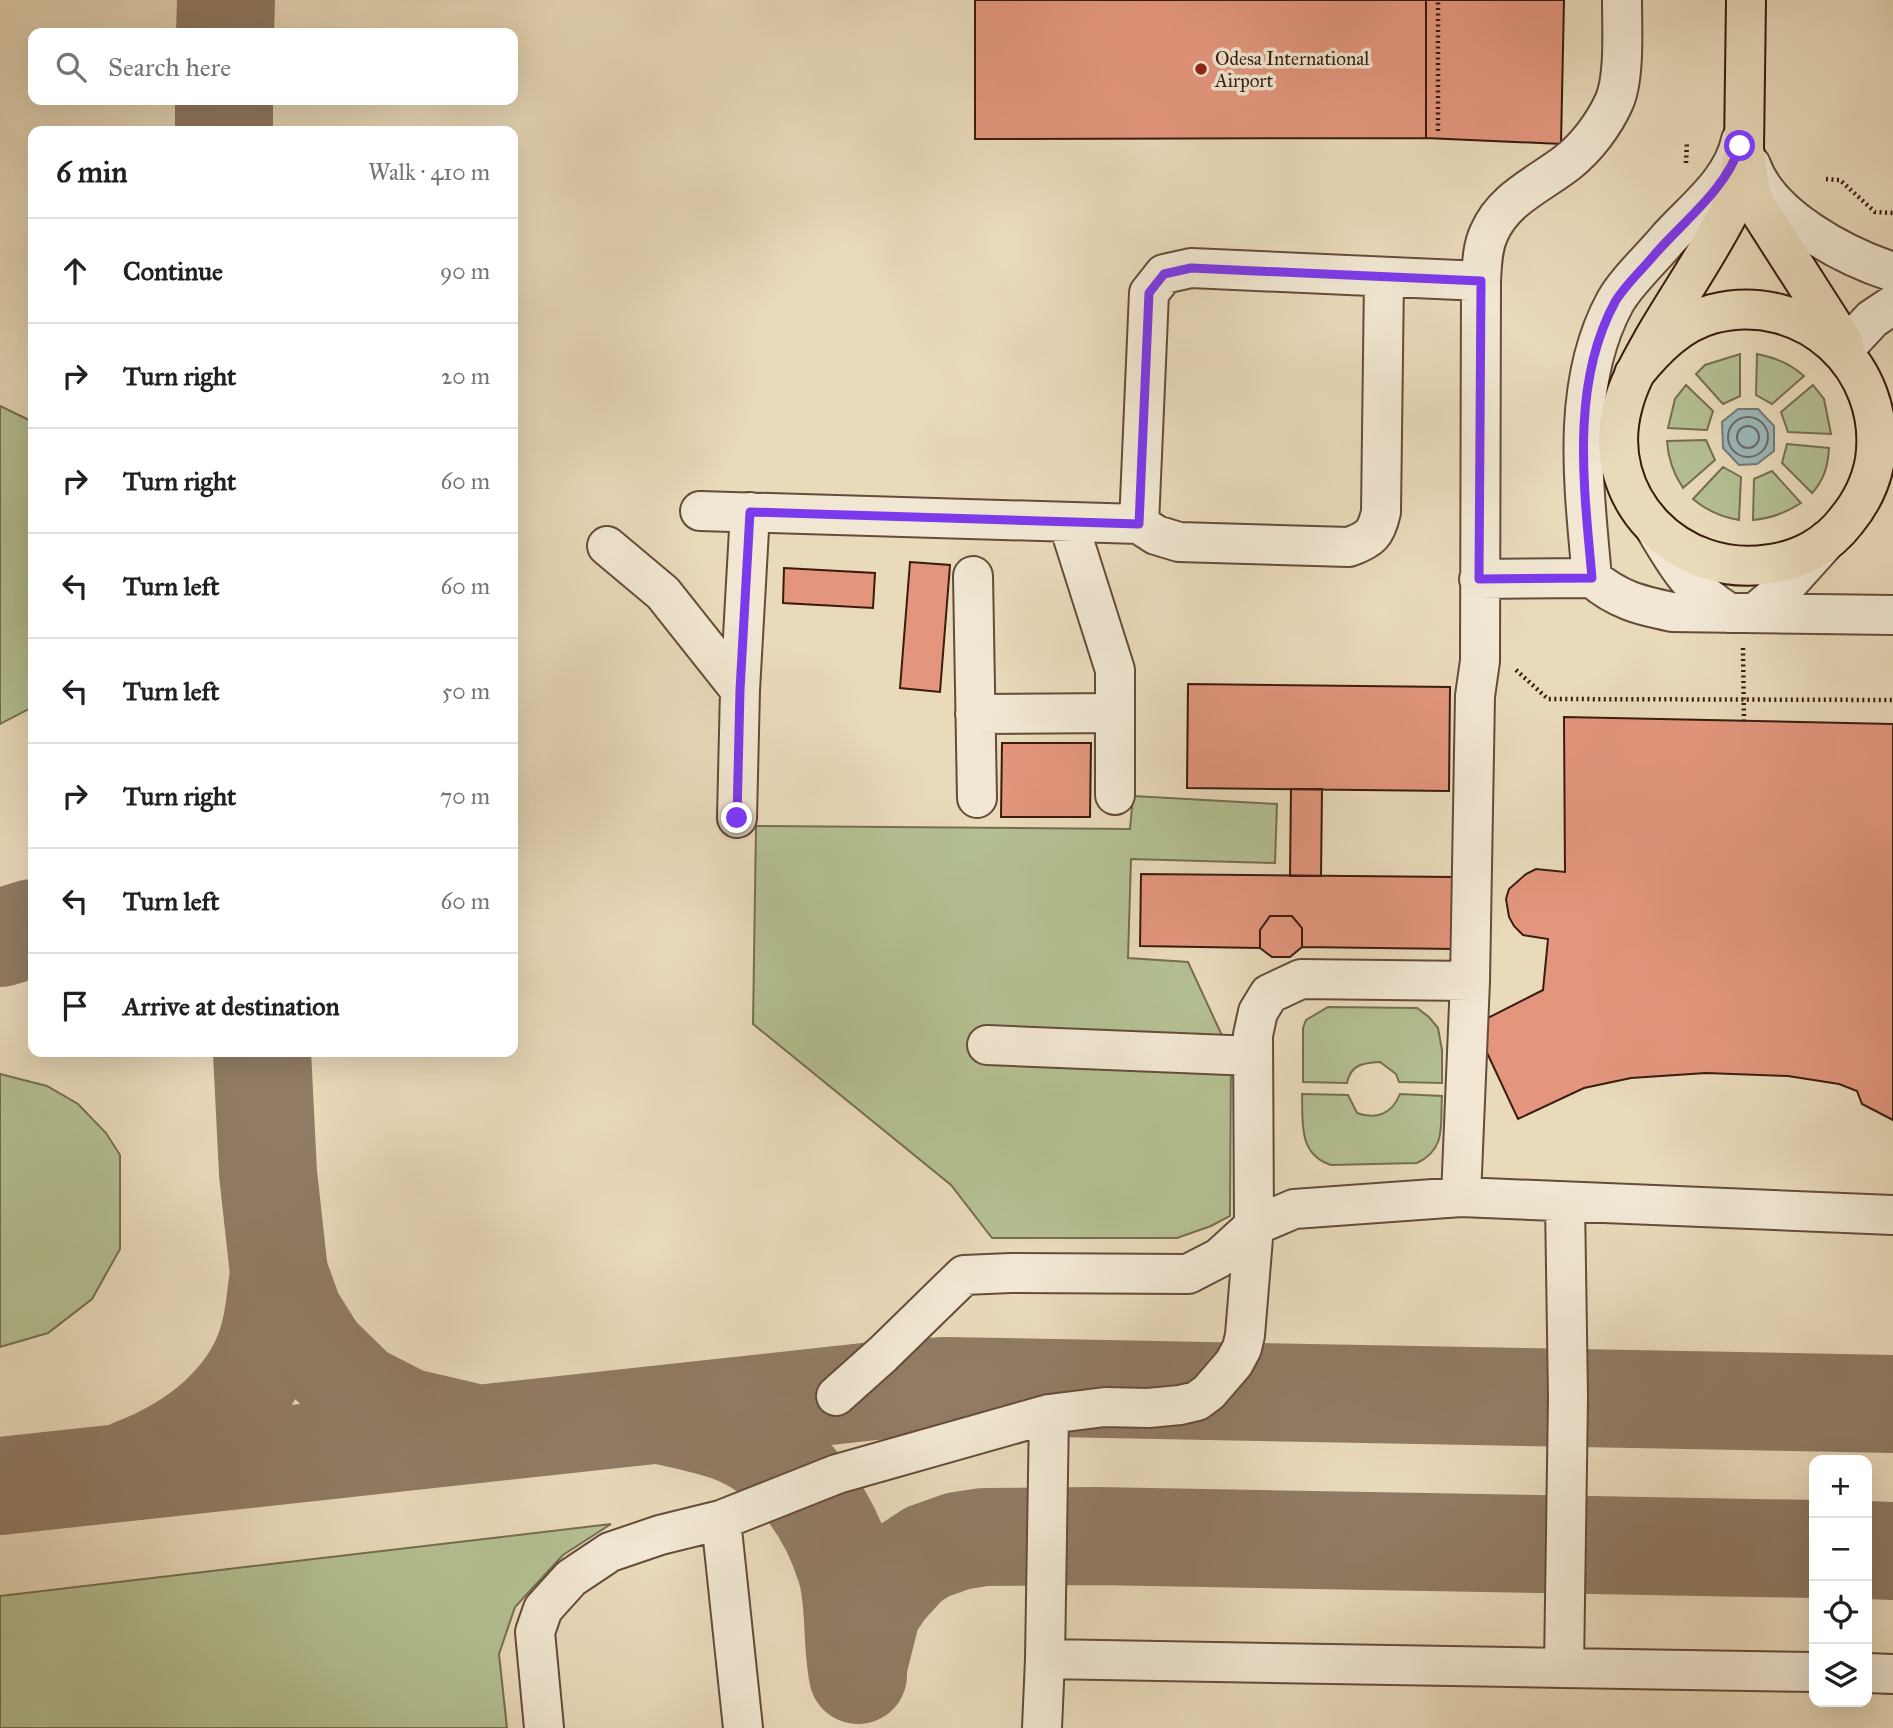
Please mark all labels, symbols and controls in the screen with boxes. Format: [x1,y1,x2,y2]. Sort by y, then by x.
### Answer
search box [28,28,518,105]
place label: Odesa International Airport [1214,47,1370,92]
icon: search [52,48,90,86]
text: Search here [108,51,231,83]
marker: Odesa International Airport [1193,61,1209,77]
route start [1724,130,1755,161]
text: 6 min [56,154,128,190]
text: Walk · 410 m [368,158,490,186]
icon: ahead [56,252,94,290]
text: Continue [123,255,223,287]
text: 90 m [440,257,490,285]
icon: right [56,357,94,395]
text: Turn right [123,360,236,392]
text: 20 m [441,362,490,390]
icon: right [56,462,94,500]
text: Turn right [123,465,236,497]
text: 60 m [441,467,490,495]
icon: left [56,567,94,605]
text: Turn left [123,570,219,602]
text: 60 m [441,572,490,600]
icon: left [56,672,94,710]
text: Turn left [123,675,219,707]
text: 50 m [442,677,490,705]
icon: right [56,777,94,815]
text: Turn right [123,780,236,812]
text: 70 m [440,782,490,810]
route end [721,802,752,833]
icon: left [56,882,94,920]
text: Turn left [123,885,219,917]
text: 60 m [441,887,490,915]
icon: arrive [56,987,94,1025]
text: Arrive at destination [123,990,340,1022]
map controls [1809,1455,1872,1707]
button: + [1809,1455,1872,1518]
button: − [1809,1518,1872,1581]
button: locate [1809,1581,1872,1644]
button: layers [1809,1644,1872,1707]

